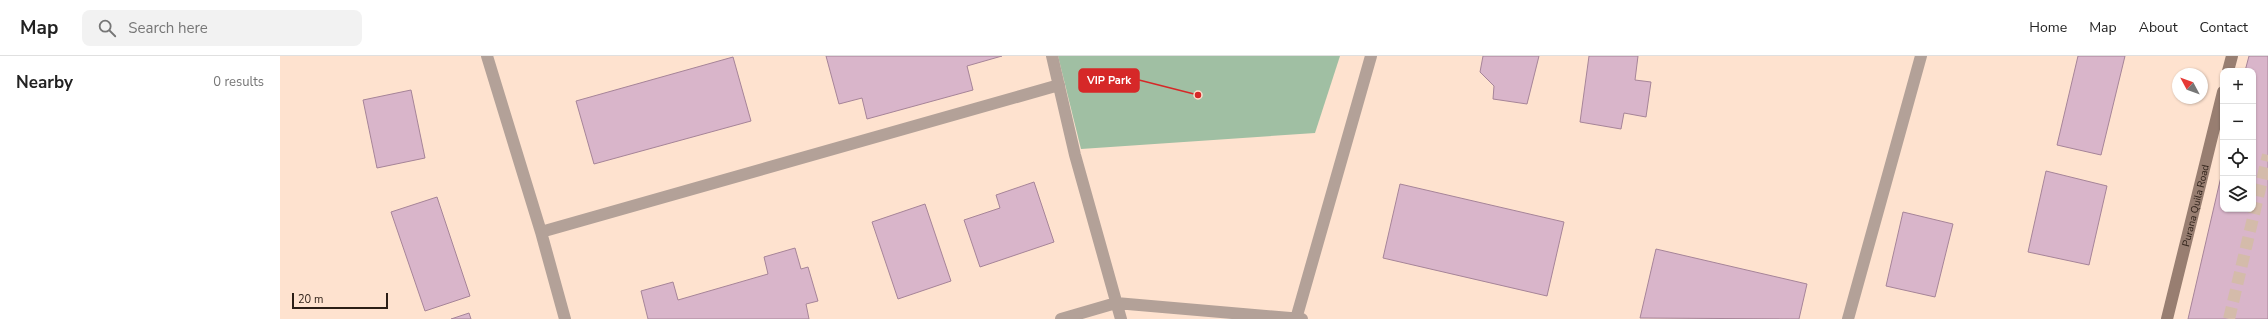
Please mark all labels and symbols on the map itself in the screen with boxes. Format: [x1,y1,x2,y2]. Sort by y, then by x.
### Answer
north arrow [2172,68,2208,104]
callout: VIP Park [1079,69,1139,92]
text: VIP Park [1086,73,1132,88]
street label: Purana Quila Road [2179,163,2213,248]
scale bar [292,291,388,310]

